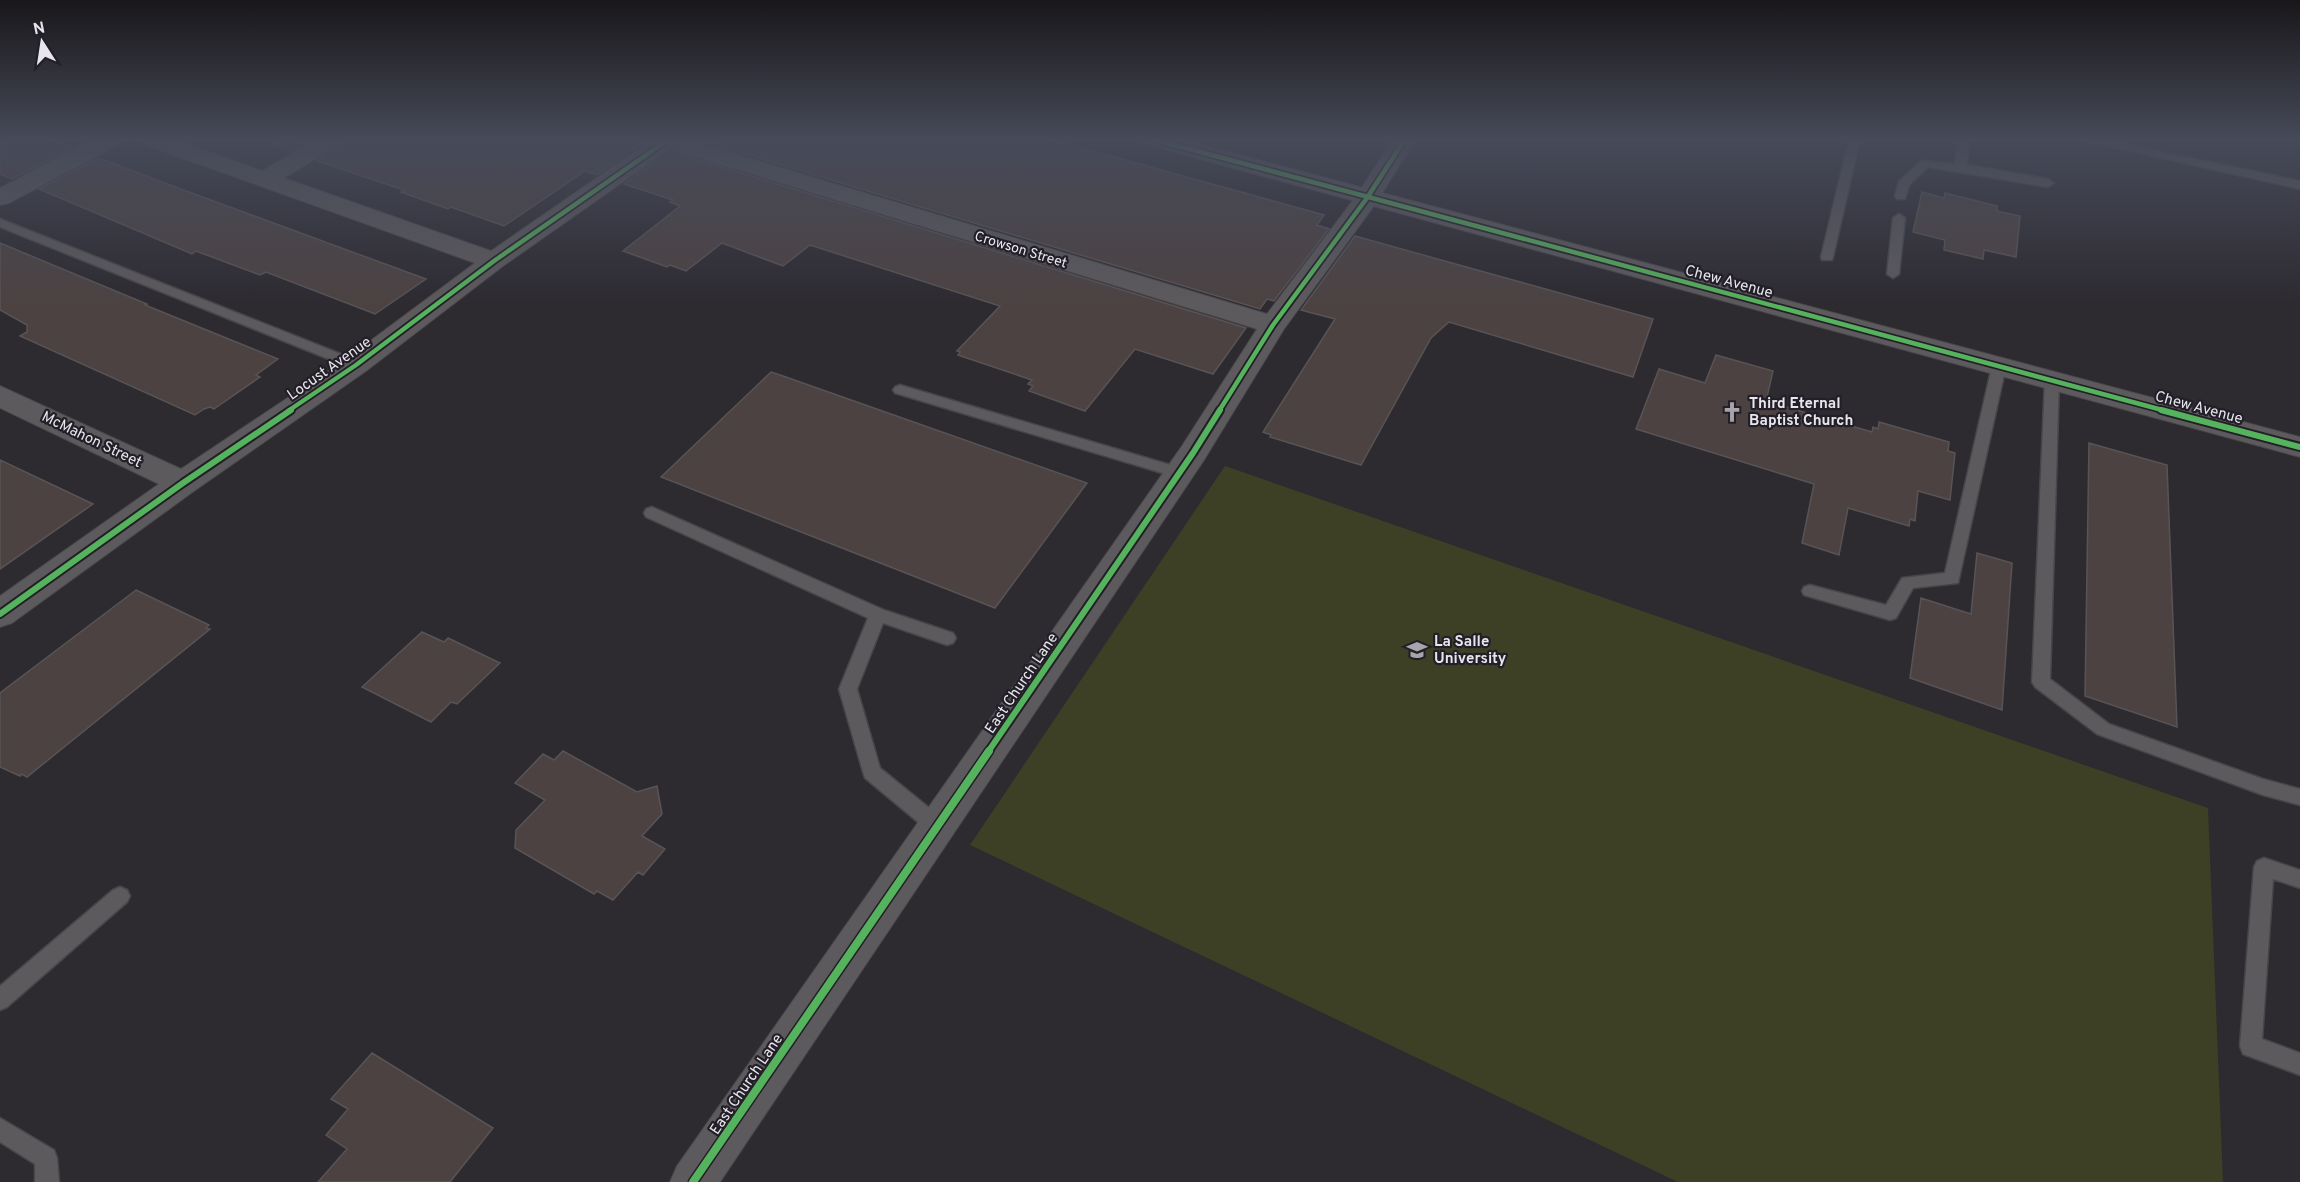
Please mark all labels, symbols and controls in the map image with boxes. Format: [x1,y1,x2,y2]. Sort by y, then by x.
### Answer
north arrow [12,12,72,72]
text: N [32,18,47,40]
street label: Crowson Street [972,228,1069,273]
street label: Chew Avenue [1683,262,1775,303]
street label: Locust Avenue [284,333,376,405]
street label: Chew Avenue [2153,388,2245,429]
place label: Third Eternal Baptist Church [1749,395,1853,431]
church icon: Third Eternal Baptist Church [1720,400,1744,424]
street label: McMahon Street [38,408,145,473]
street label: East Church Lane [981,630,1063,738]
place label: La Salle University [1434,633,1507,669]
school or university icon: La Salle University [1405,638,1429,662]
street label: East Church Lane [706,1031,788,1139]

